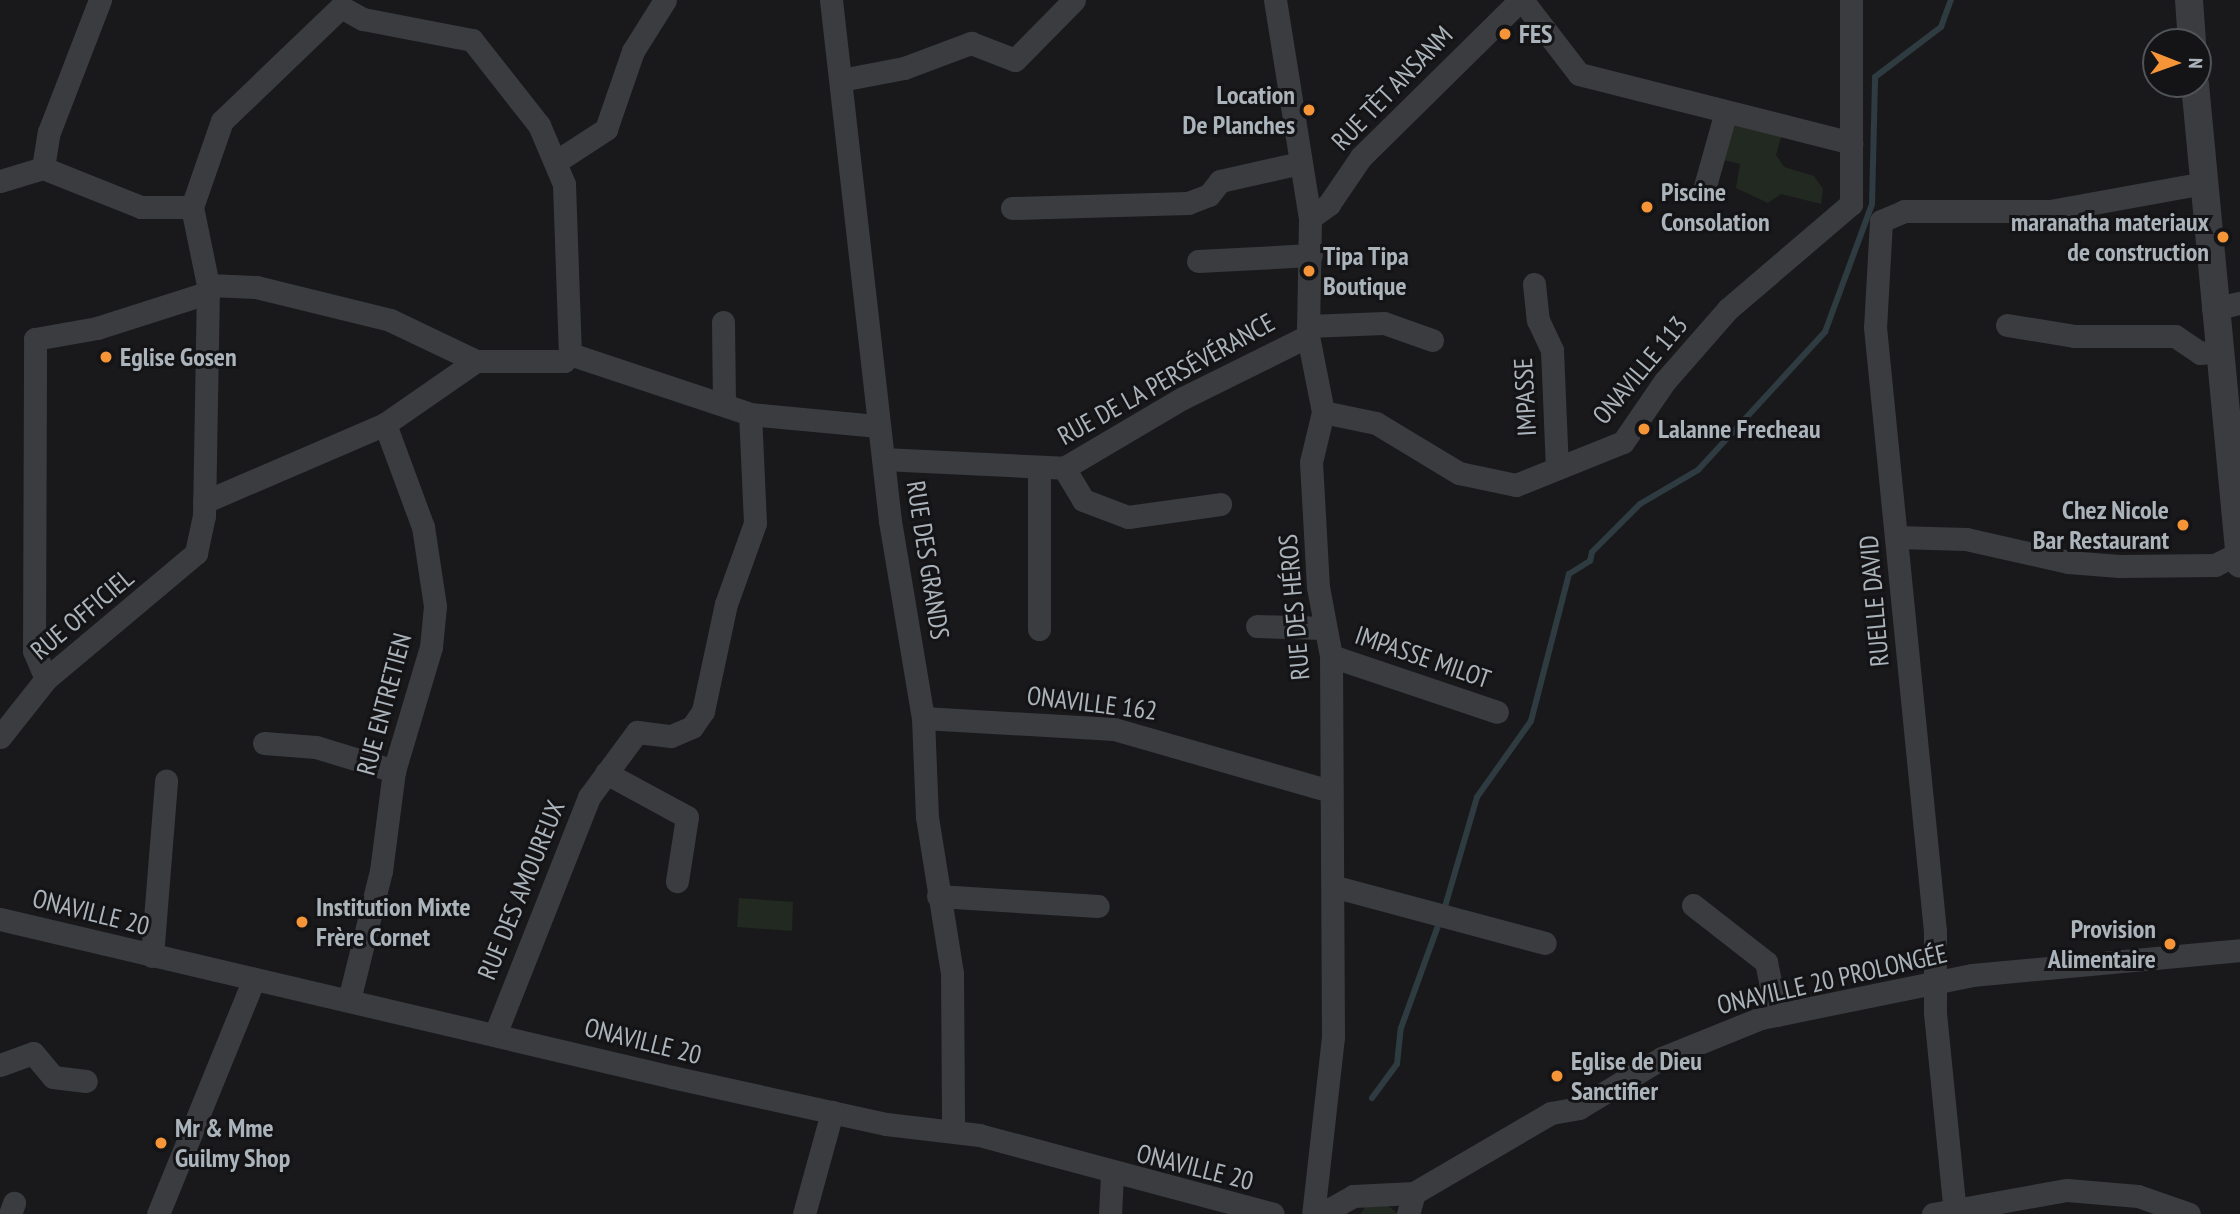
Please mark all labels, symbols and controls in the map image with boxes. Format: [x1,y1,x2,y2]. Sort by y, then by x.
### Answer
place label: FES [1519,18,1552,50]
street label: RUE TÈT ANSANM [1324,19,1460,157]
marker: FES [1497,26,1513,42]
north arrow [2142,28,2212,98]
text: N [2184,58,2208,69]
place label: Location De Planches [1182,79,1295,140]
marker: Location De Planches [1301,102,1317,118]
place label: Piscine Consolation [1661,176,1770,238]
marker: Piscine Consolation [1639,199,1655,215]
place label: maranatha materiaux de construction [2011,206,2209,268]
marker: maranatha materiaux de construction [2215,229,2231,245]
place label: Tipa Tipa Boutique [1323,240,1409,302]
marker: Tipa Tipa Boutique [1301,263,1317,279]
street label: RUE DE LA PERSÉVÉRANCE [1052,306,1280,452]
street label: ONAVILLE 113 [1586,310,1694,430]
place label: Eglise Gosen [120,341,237,373]
marker: Eglise Gosen [98,349,114,365]
street label: IMPASSE [1507,357,1543,437]
place label: Lalanne Frecheau [1658,413,1820,445]
marker: Lalanne Frecheau [1636,421,1652,437]
street label: RUE DES GRANDS [900,479,956,641]
place label: Chez Nicole Bar Restaurant [2033,494,2169,556]
marker: Chez Nicole Bar Restaurant [2175,517,2191,533]
street label: RUE DES HÉROS [1272,533,1316,681]
street label: RUELLE DAVID [1853,534,1895,668]
street label: RUE OFFICIEL [24,562,140,666]
street label: IMPASSE MILOT [1351,619,1495,695]
street label: RUE ENTRETIEN [350,629,418,779]
street label: ONAVILLE 162 [1025,680,1159,726]
street label: RUE DES AMOUREUX [471,796,571,984]
street label: ONAVILLE 20 [29,882,153,942]
place label: Institution Mixte Frère Cornet [316,891,471,953]
place label: Provision Alimentaire [2048,913,2156,974]
marker: Institution Mixte Frère Cornet [294,914,310,930]
marker: Provision Alimentaire [2162,936,2178,952]
street label: ONAVILLE 20 PROLONGÉE [1714,937,1950,1021]
street label: ONAVILLE 20 [581,1011,705,1071]
place label: Eglise de Dieu Sanctifier [1571,1045,1702,1106]
marker: Eglise de Dieu Sanctifier [1549,1068,1565,1084]
place label: Mr & Mme Guilmy Shop [175,1112,291,1174]
marker: Mr & Mme Guilmy Shop [153,1135,169,1151]
street label: ONAVILLE 20 [1133,1137,1257,1197]

